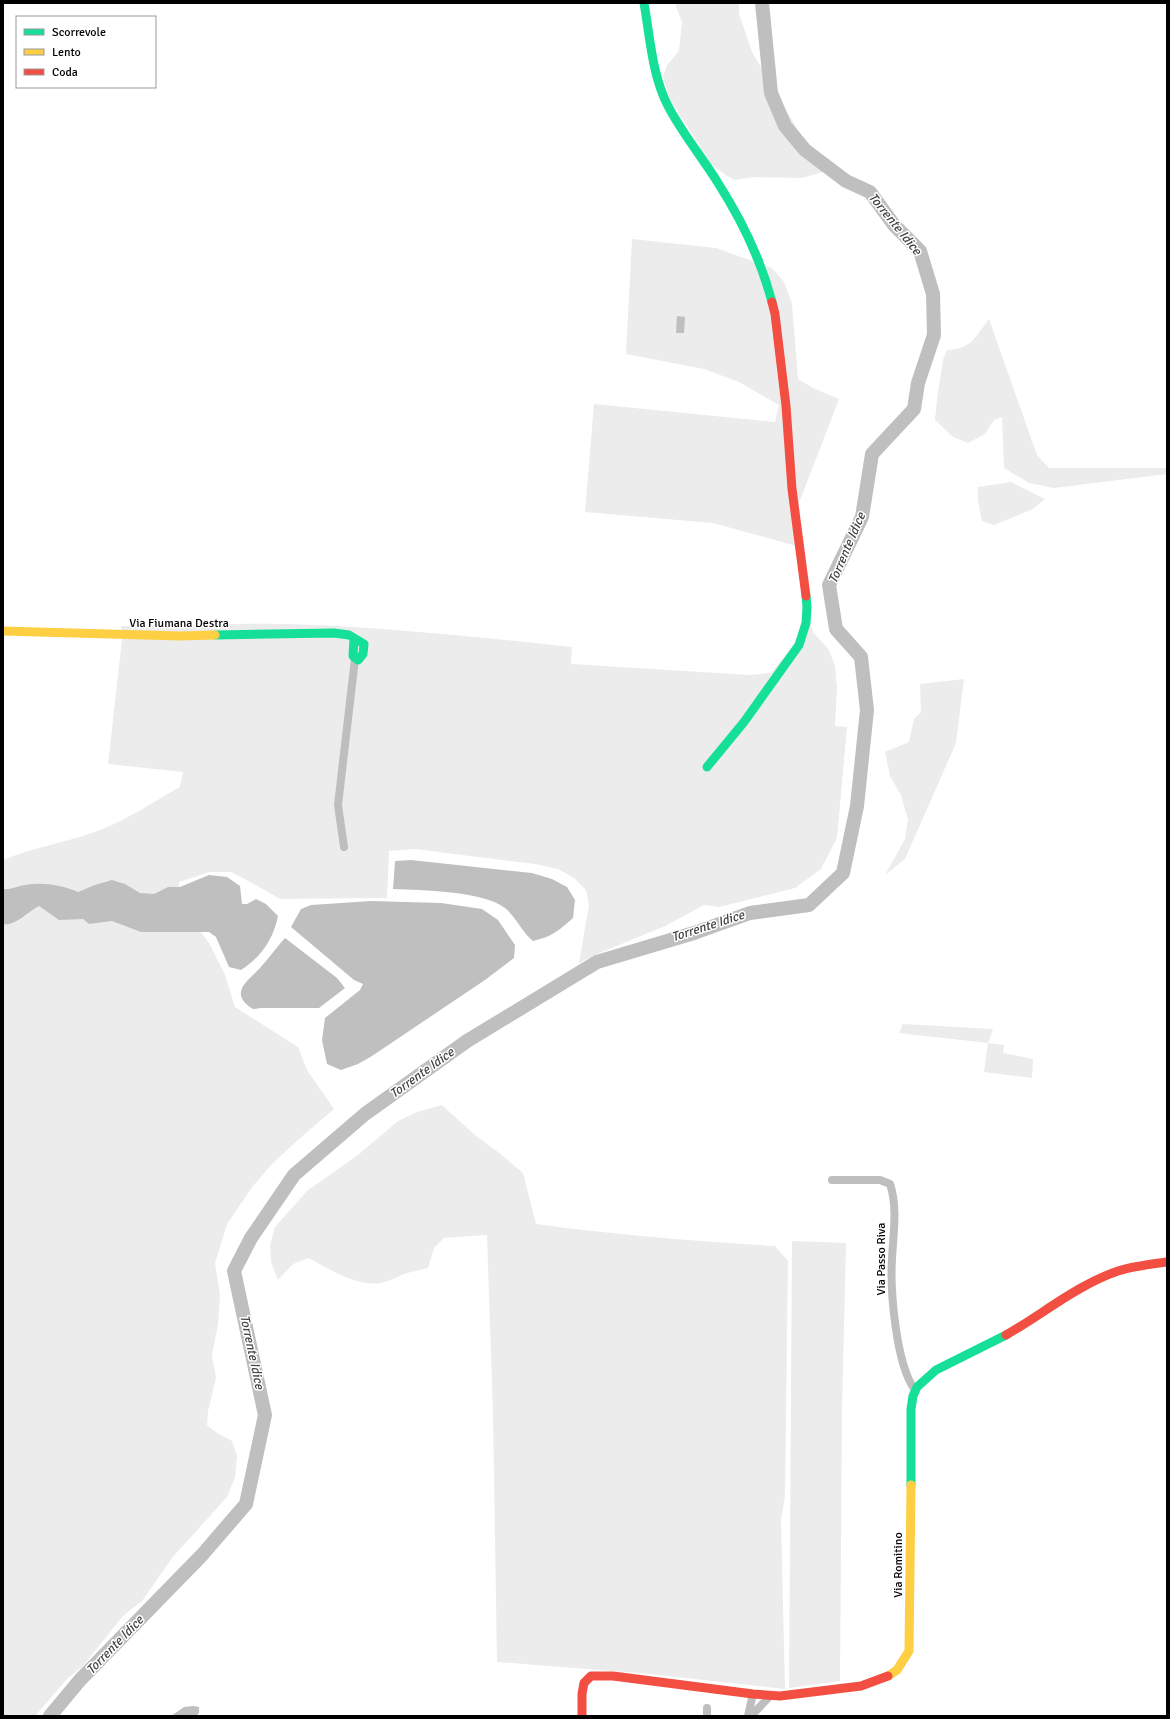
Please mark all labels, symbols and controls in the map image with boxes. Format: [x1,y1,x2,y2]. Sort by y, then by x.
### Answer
legend [16,16,156,88]
text: Scorrevole [52,25,106,40]
text: Lento [52,45,81,60]
text: Coda [52,65,78,80]
water label: Torrente Idice [865,190,926,260]
water label: Torrente Idice [825,509,870,586]
street label: Via Fiumana Destra [129,616,229,631]
water label: Torrente Idice [670,906,748,945]
water label: Torrente Idice [387,1043,458,1102]
street label: Via Passo Riva [874,1223,889,1295]
water label: Torrente Idice [236,1313,268,1392]
street label: Via Romitino [891,1532,906,1598]
water label: Torrente Idice [83,1611,148,1678]

